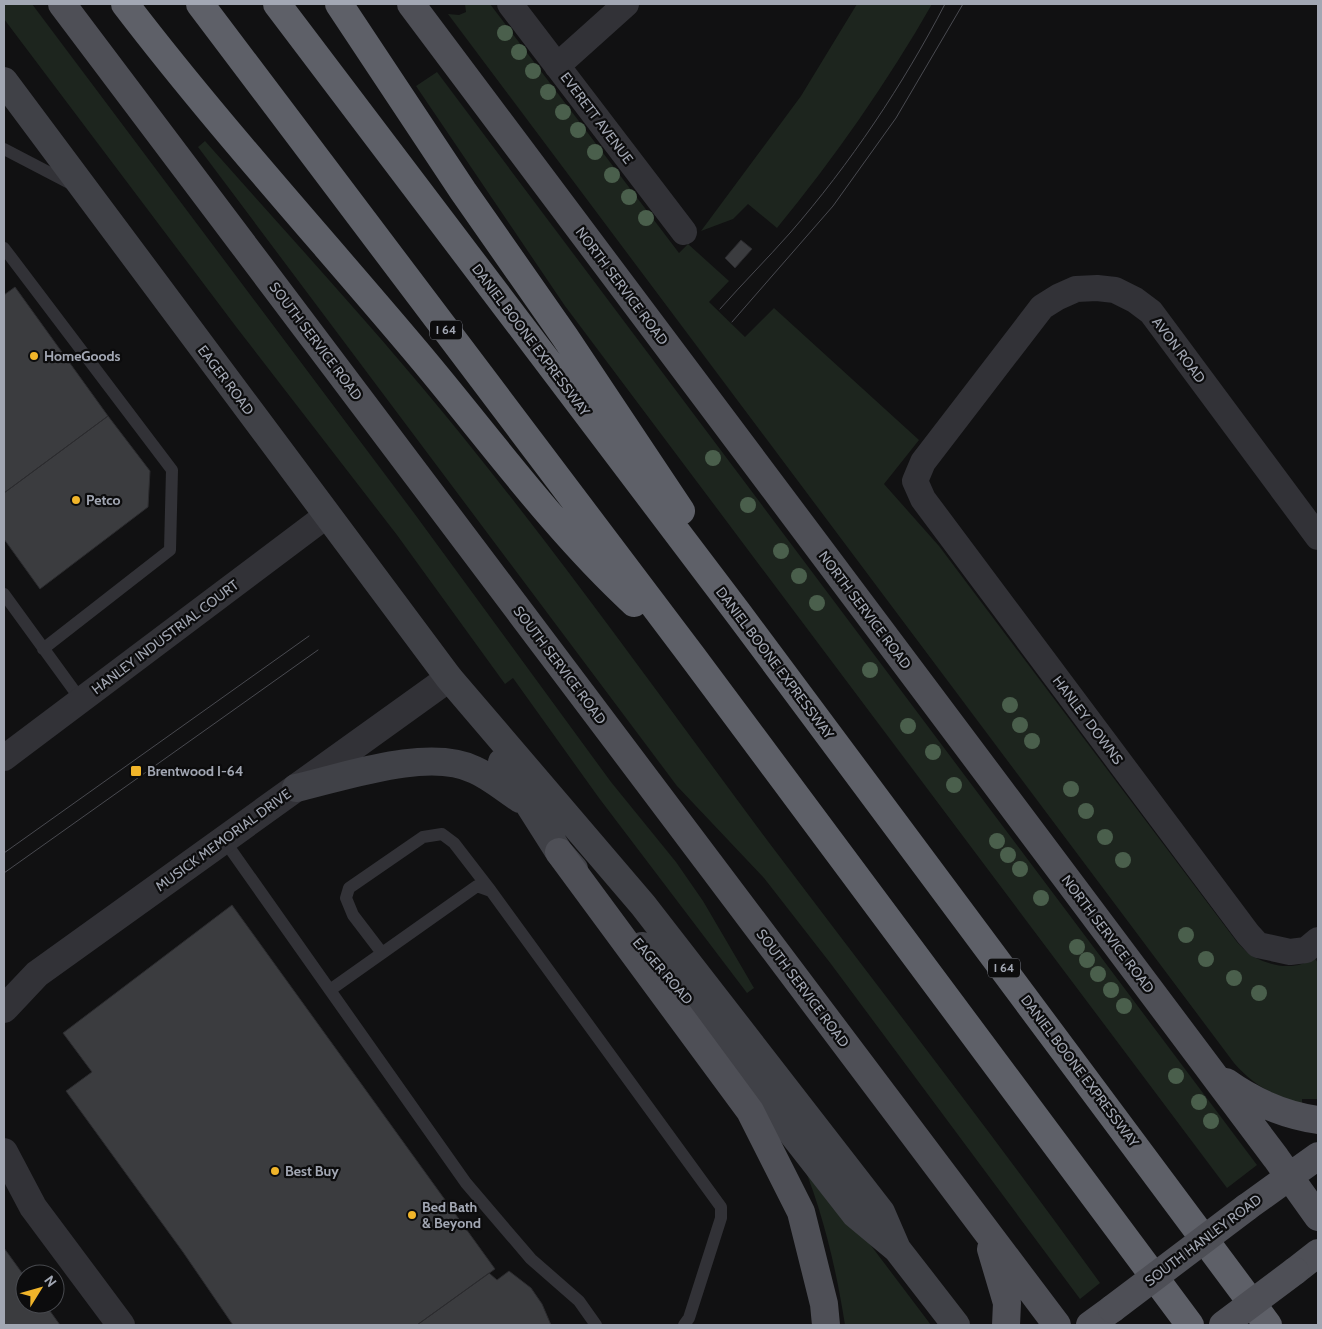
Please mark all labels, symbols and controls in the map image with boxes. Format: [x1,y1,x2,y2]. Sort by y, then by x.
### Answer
street label: EVERETT AVENUE [557,69,638,168]
street label: NORTH SERVICE ROAD [572,223,672,349]
street label: DANIEL BOONE EXPRESSWAY [468,260,595,420]
street label: SOUTH SERVICE ROAD [266,278,366,404]
street label: AVON ROAD [1148,313,1210,387]
road number: I 64 [430,320,462,340]
street label: EAGER ROAD [194,341,258,419]
place label: HomeGoods [44,347,120,365]
marker: HomeGoods [28,350,40,362]
place label: Petco [86,491,121,509]
marker: Petco [70,494,82,506]
street label: NORTH SERVICE ROAD [815,547,915,673]
street label: HANLEY INDUSTRIAL COURT [88,575,243,698]
street label: DANIEL BOONE EXPRESSWAY [712,583,839,743]
street label: SOUTH SERVICE ROAD [510,602,610,728]
street label: HANLEY DOWNS [1049,672,1127,768]
place label: Brentwood I-64 [147,762,243,780]
marker: Brentwood I-64 [129,764,143,778]
street label: MUSICK MEMORIAL DRIVE [152,785,295,895]
street label: NORTH SERVICE ROAD [1058,871,1158,997]
street label: SOUTH SERVICE ROAD [753,925,853,1051]
street label: EAGER ROAD [629,934,697,1008]
road number: I 64 [988,958,1020,978]
street label: DANIEL BOONE EXPRESSWAY [1017,991,1144,1151]
place label: Best Buy [285,1162,339,1180]
marker: Best Buy [269,1165,281,1177]
street label: SOUTH HANLEY ROAD [1141,1190,1265,1290]
place label: Bed Bath & Beyond [422,1198,481,1232]
marker: Bed Bath & Beyond [406,1209,418,1221]
north arrow [15,1264,65,1314]
text: N [40,1272,61,1291]

